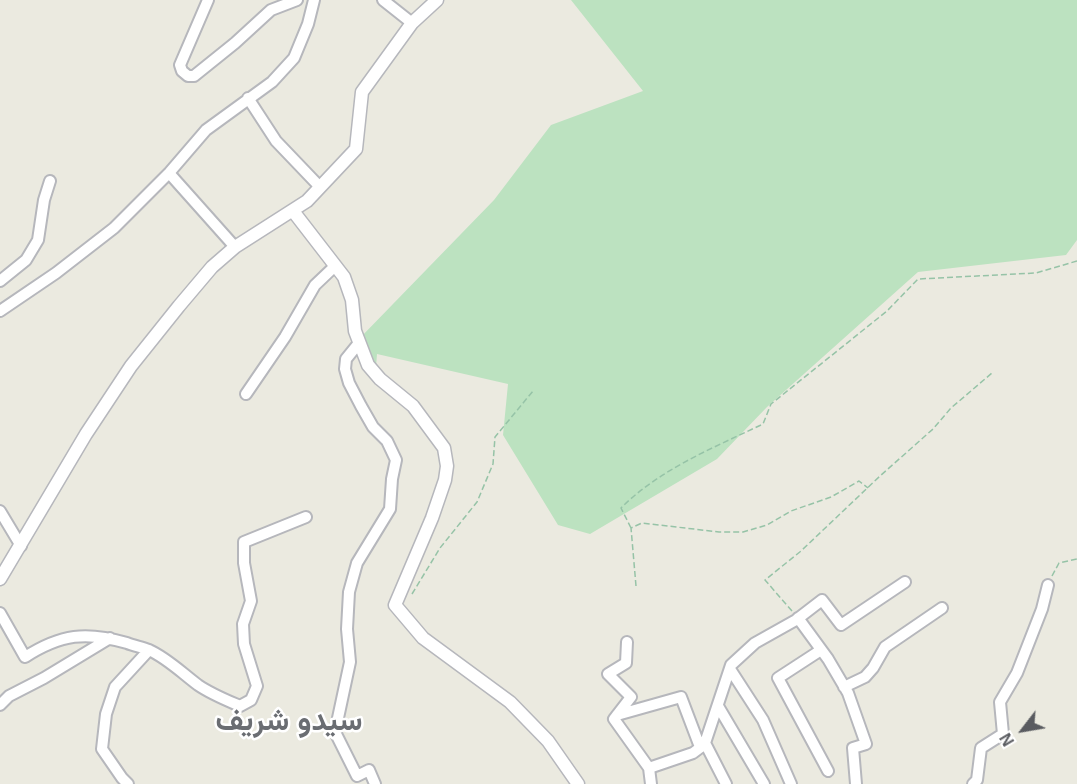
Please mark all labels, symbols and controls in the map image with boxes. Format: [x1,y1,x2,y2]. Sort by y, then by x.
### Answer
north arrow [993,700,1053,760]
district label: سيدو شريف [215,704,363,740]
text: N [997,730,1017,749]

